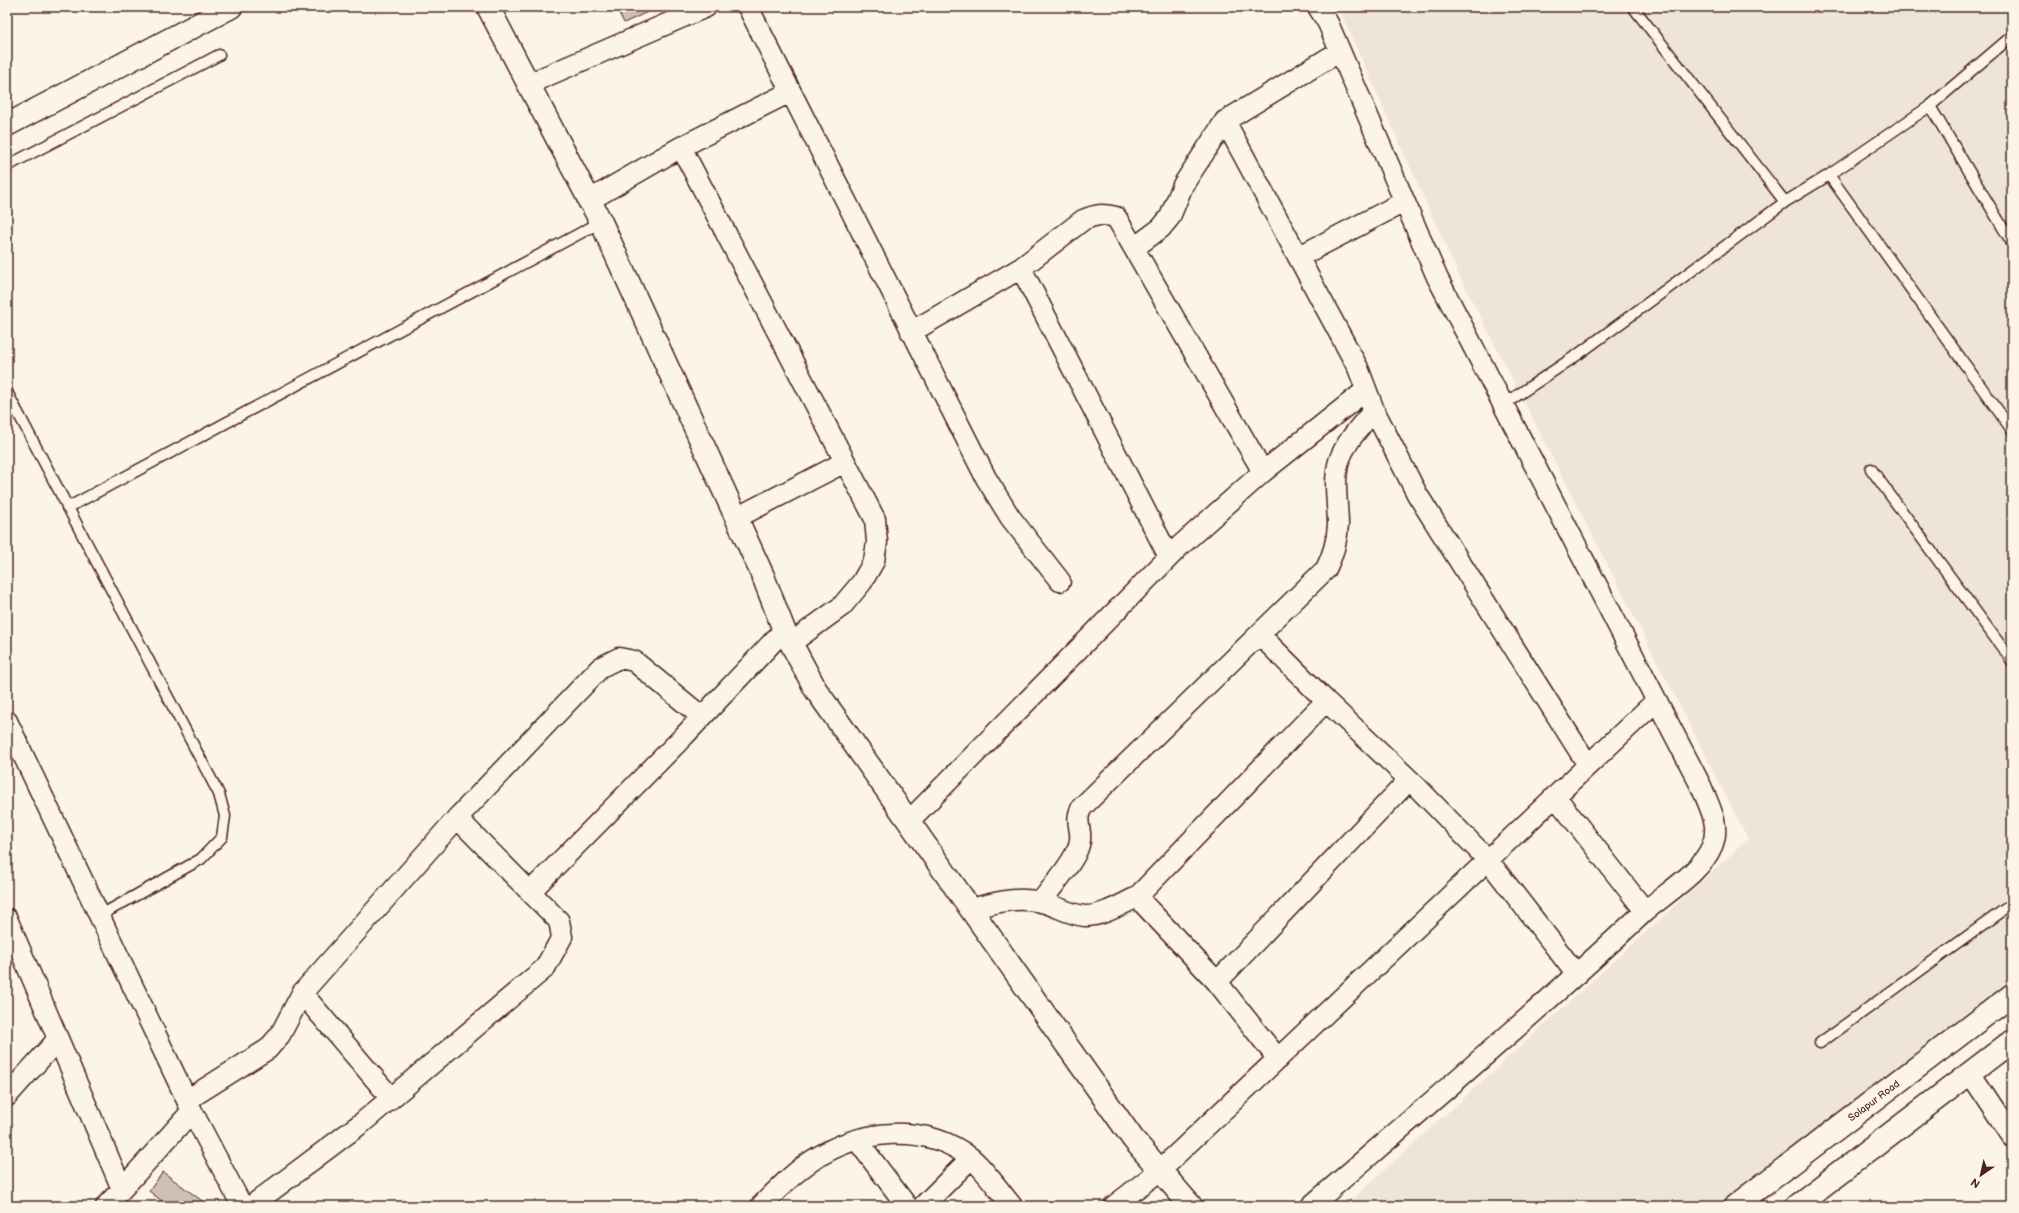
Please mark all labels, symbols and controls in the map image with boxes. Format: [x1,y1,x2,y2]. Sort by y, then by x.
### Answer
street label: Solapur Road [1846,1078,1902,1124]
north arrow [1961,1155,2001,1195]
text: N [1969,1175,1983,1191]

